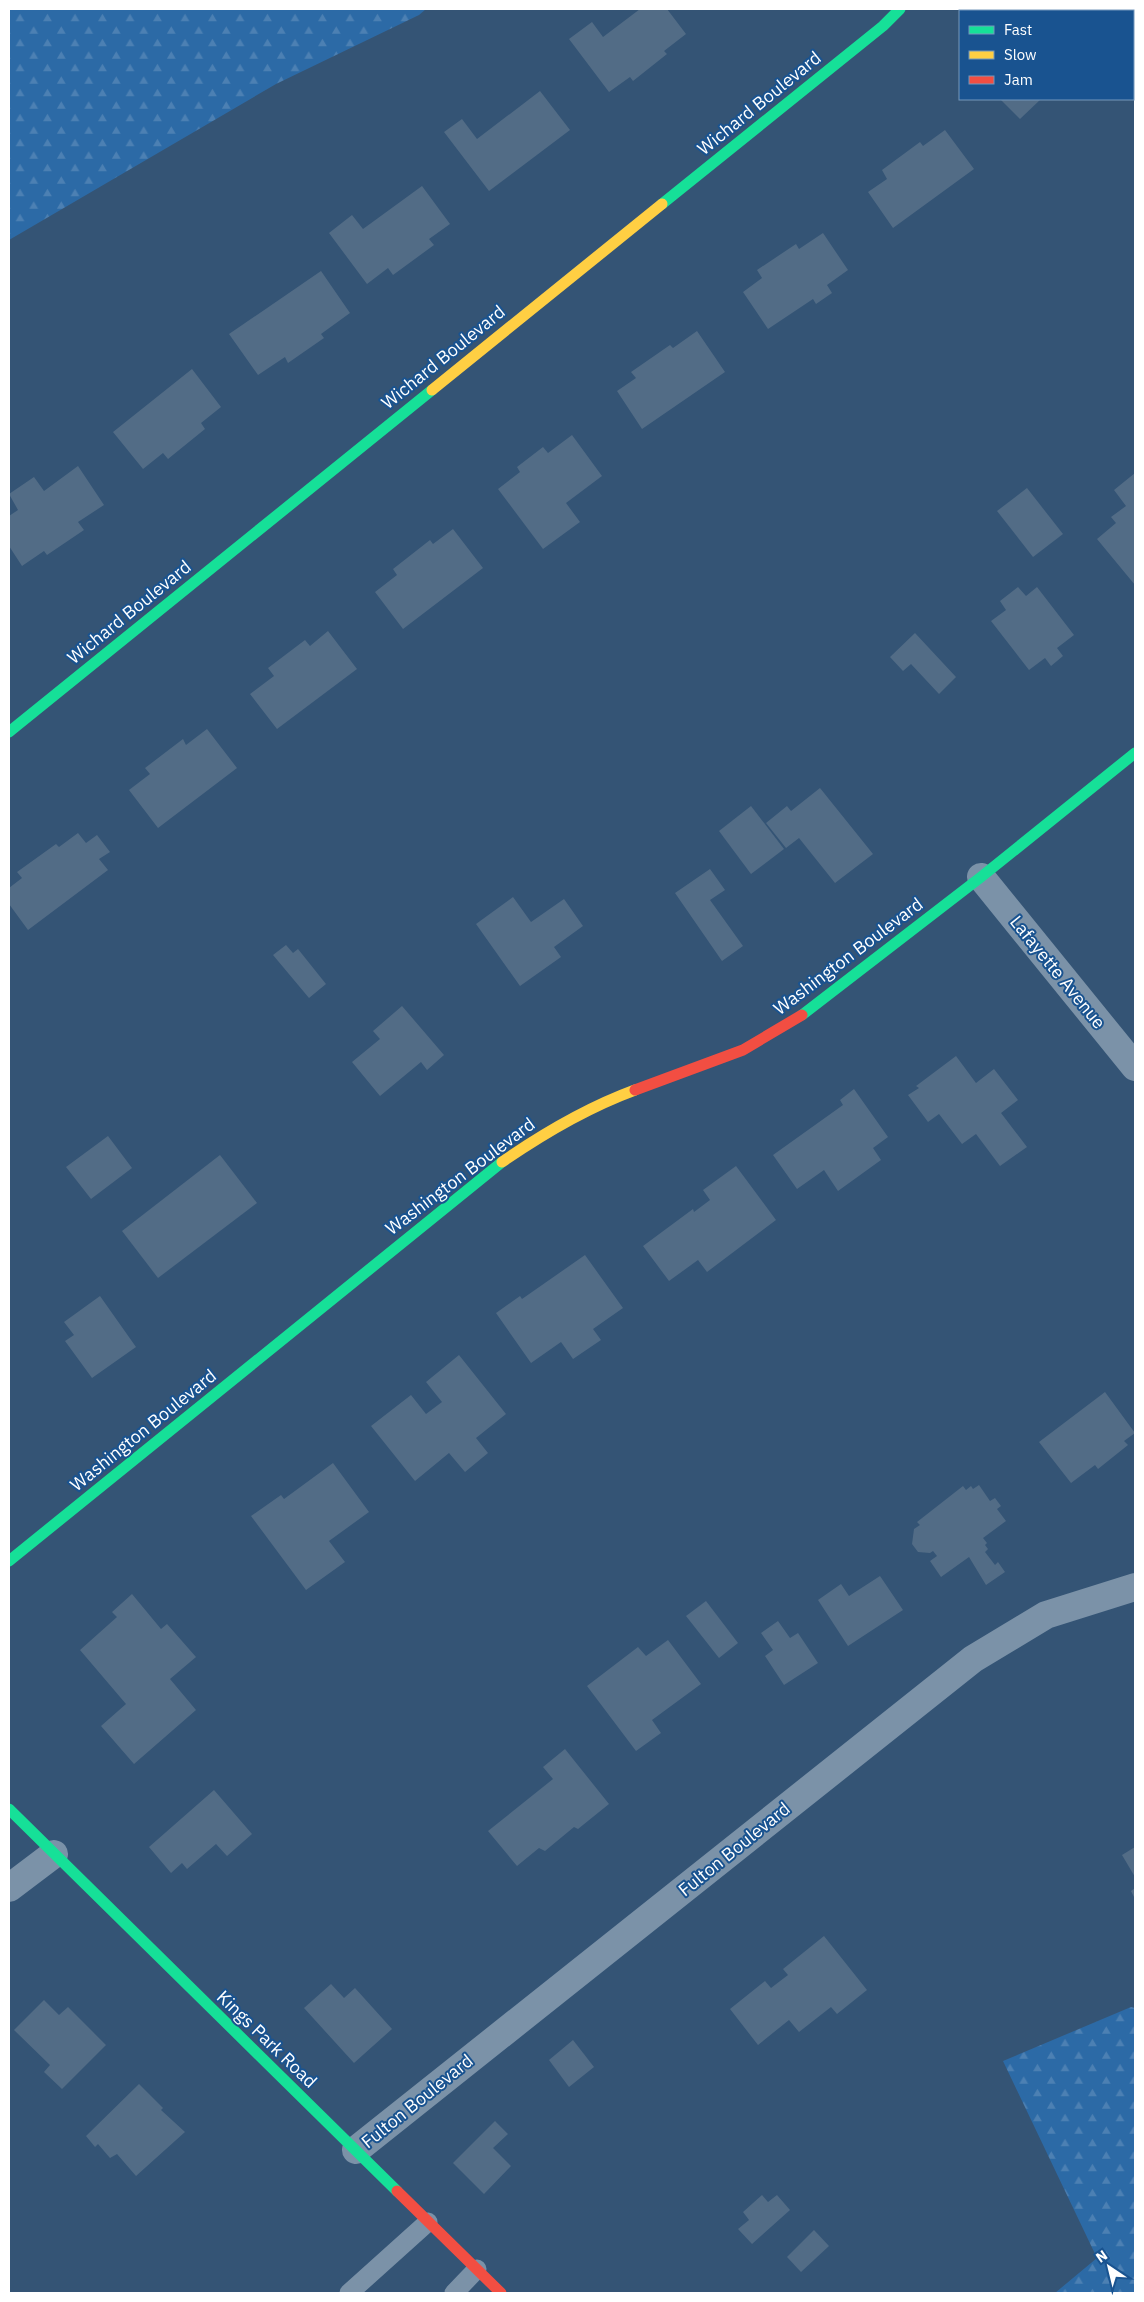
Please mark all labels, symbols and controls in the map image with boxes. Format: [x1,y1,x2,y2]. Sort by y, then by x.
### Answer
legend [959,10,1134,100]
text: Fast [1004,20,1032,39]
text: Slow [1004,45,1037,64]
street label: Wichard Boulevard [692,46,826,160]
text: Jam [1004,70,1033,89]
street label: Wichard Boulevard [376,300,510,414]
street label: Wichard Boulevard [62,555,196,669]
street label: Washington Boulevard [769,892,927,1020]
street label: Lafayette Avenue [1005,911,1111,1033]
street label: Washington Boulevard [381,1112,539,1240]
street label: Washington Boulevard [65,1364,221,1496]
street label: Fulton Boulevard [673,1797,795,1901]
street label: Kings Park Road [212,1985,322,2093]
street label: Fulton Boulevard [356,2049,478,2153]
north arrow [1084,2242,1134,2292]
text: N [1092,2246,1111,2267]

